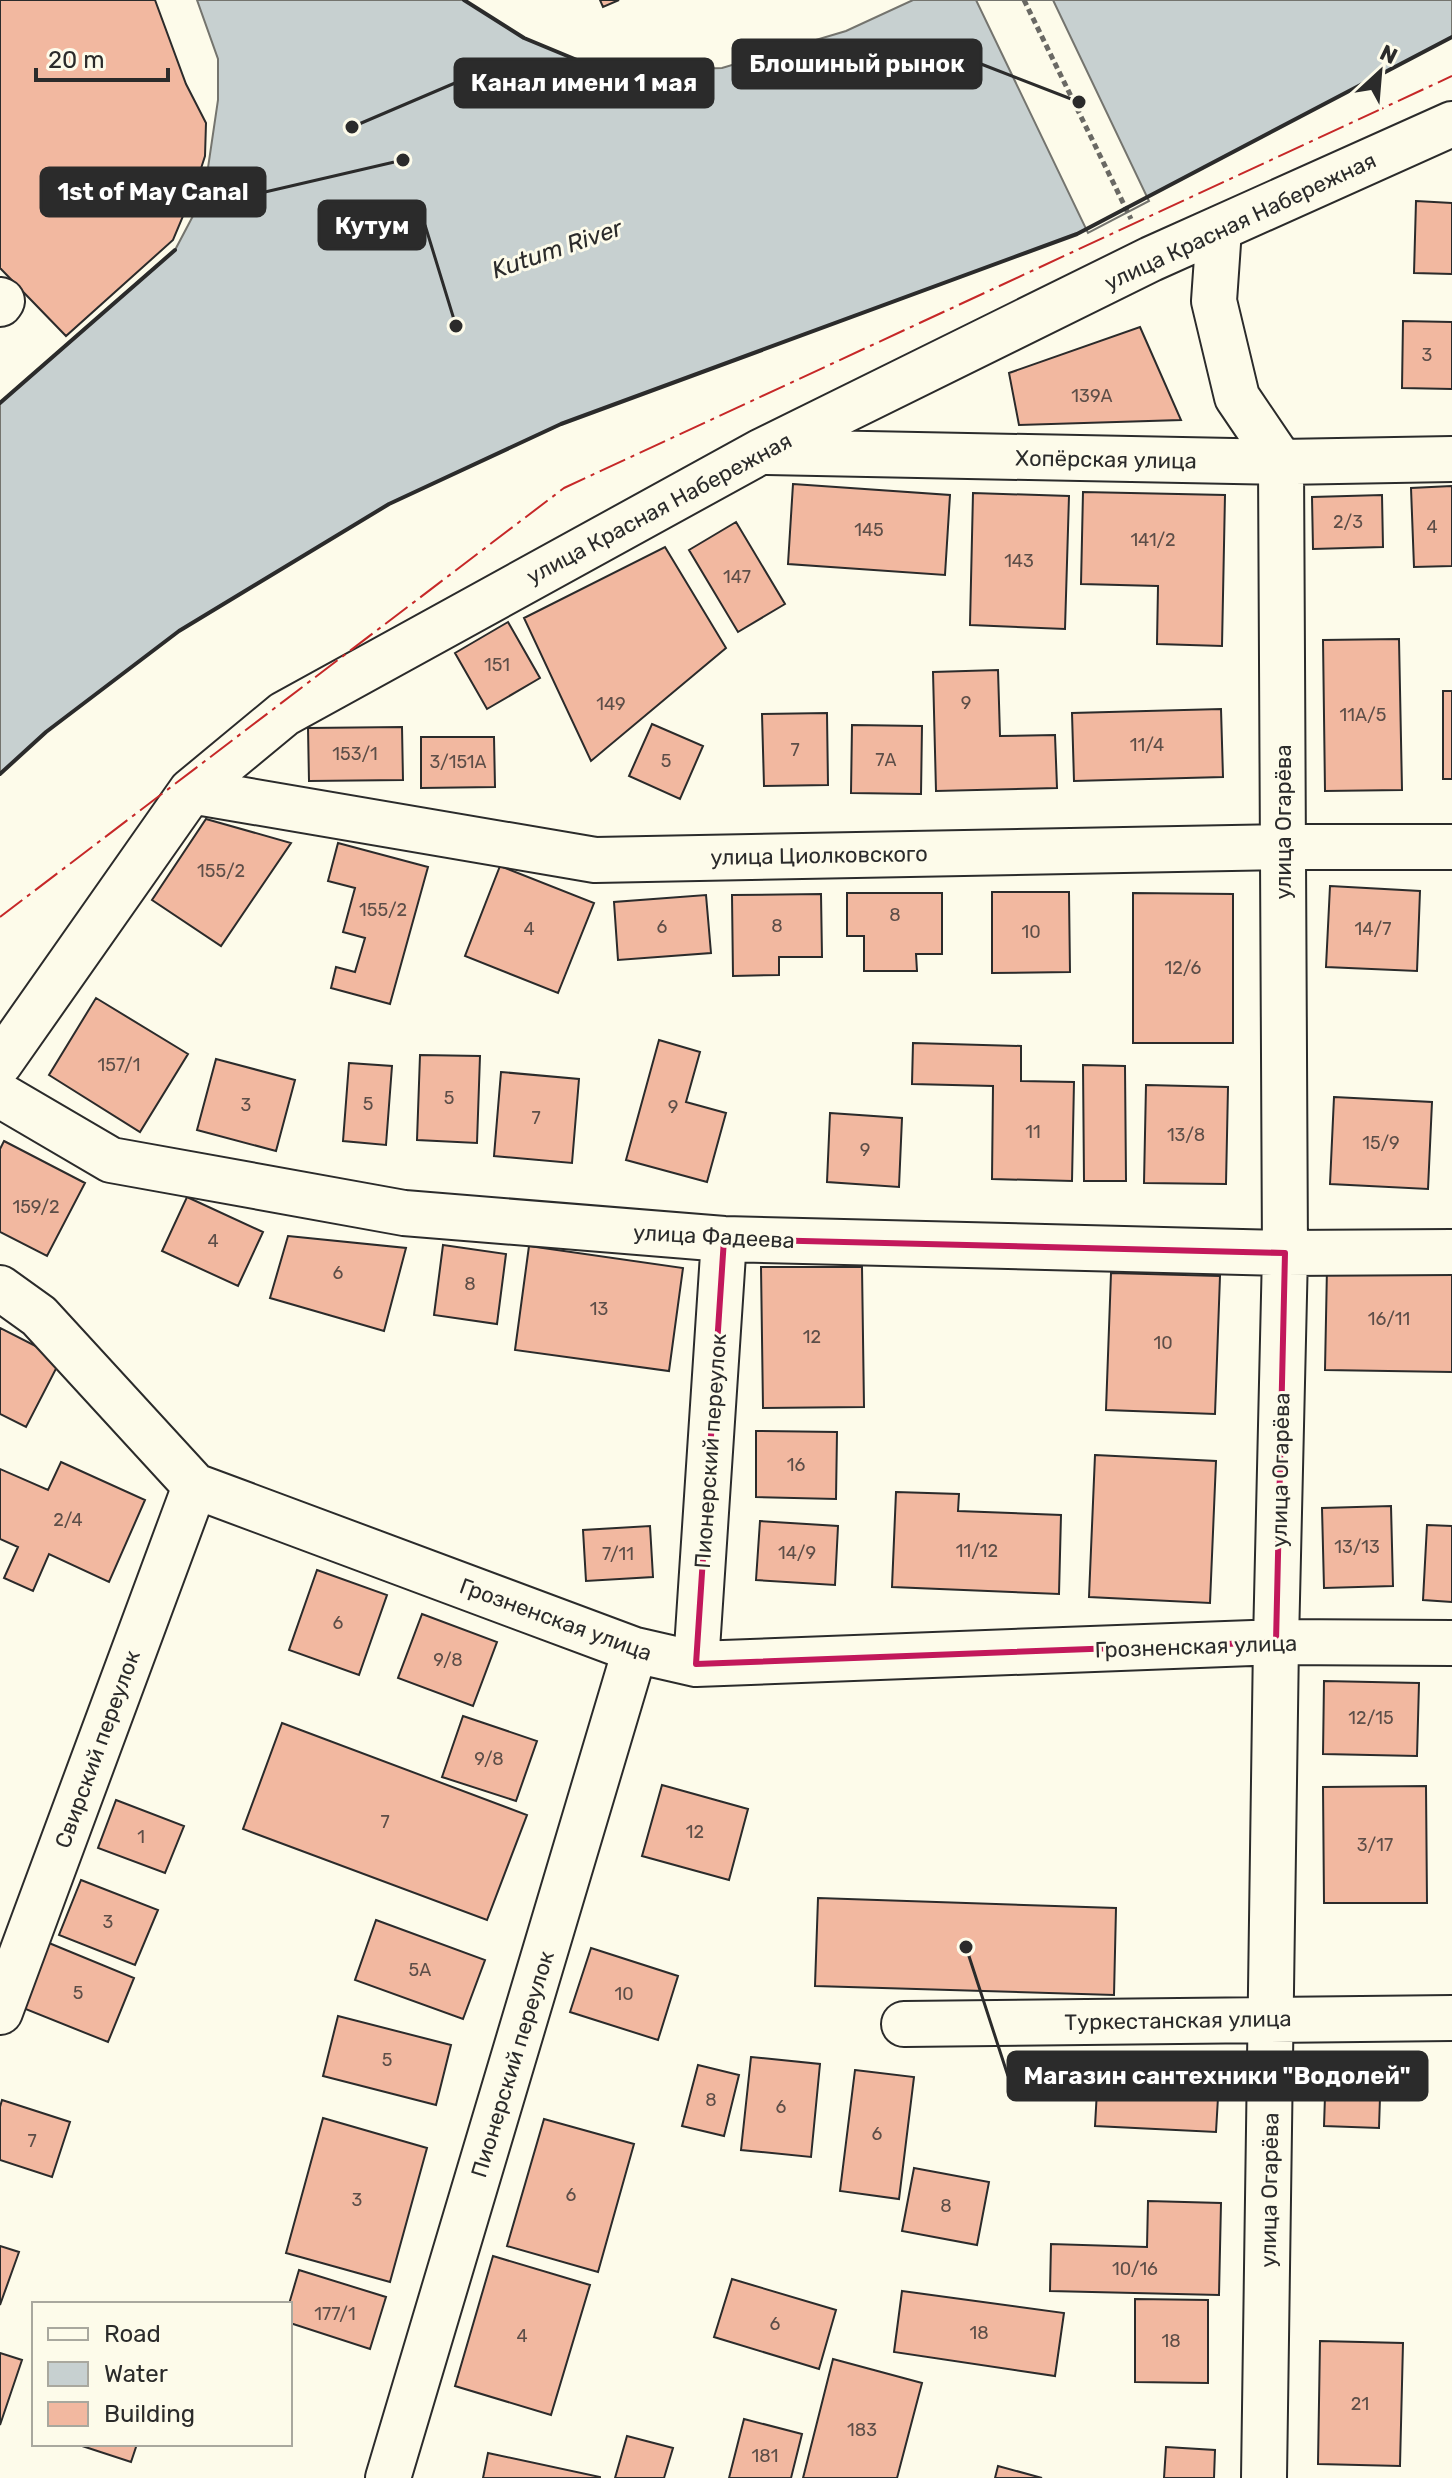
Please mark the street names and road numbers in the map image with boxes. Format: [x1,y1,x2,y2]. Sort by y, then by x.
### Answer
street label: улица Красная Набережная [1100,147,1380,296]
street label: улица Красная Набережная [522,427,797,590]
street label: Хопёрская улица [1015,444,1197,475]
street label: улица Огарёва [1270,744,1297,900]
street label: улица Циолковского [710,840,928,871]
street label: улица Фадеева [632,1219,796,1254]
street label: Пионерский переулок [689,1332,732,1569]
street label: улица Огарёва [1266,1392,1295,1548]
street label: Грозненская улица [456,1572,656,1667]
street label: Грозненская улица [1094,1629,1298,1664]
street label: Свирский переулок [49,1646,146,1852]
street label: Пионерский переулок [465,1947,560,2181]
street label: Туркестанская улица [1064,2005,1292,2036]
street label: улица Огарёва [1255,2112,1284,2268]

